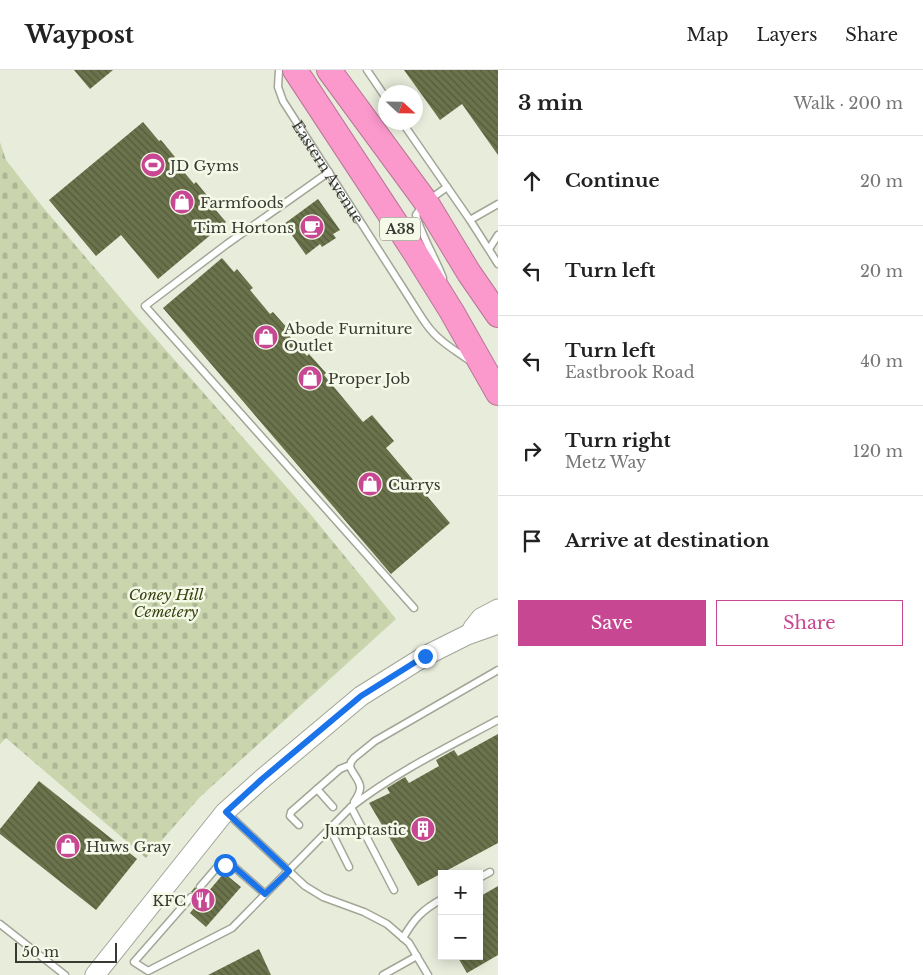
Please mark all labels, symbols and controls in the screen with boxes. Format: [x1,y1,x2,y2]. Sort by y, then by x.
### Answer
text: Waypost [25,20,134,49]
text: Map [687,24,728,46]
text: Layers [756,24,817,46]
text: Share [845,24,898,46]
north arrow [378,85,423,130]
text: 3 min [518,90,583,116]
text: Walk · 200 m [794,93,903,113]
street label: Eastern Avenue [288,117,368,227]
sports icon: JD Gyms [140,152,166,178]
place label: JD Gyms [168,156,239,175]
icon: ahead [518,167,546,195]
text: Continue [565,169,660,192]
text: 20 m [860,171,903,191]
shop icon: Farmfoods [169,189,195,215]
place label: Farmfoods [200,193,284,212]
cafe icon: Tim Hortons [299,214,325,240]
place label: Tim Hortons [194,218,294,237]
road number: A38 [380,218,420,240]
icon: left [518,257,546,285]
text: Turn left [565,259,656,282]
text: 20 m [860,261,903,281]
place label: Abode Furniture Outlet [283,319,412,355]
shop icon: Abode Furniture Outlet [253,324,279,350]
text: Turn left [565,339,656,362]
icon: left [518,347,546,375]
text: 40 m [860,351,903,371]
text: Eastbrook Road [565,362,694,382]
shop icon: Proper Job [297,365,323,391]
place label: Proper Job [328,369,410,388]
text: Turn right [565,429,671,452]
icon: right [518,437,546,465]
text: 120 m [853,441,903,461]
text: Metz Way [565,452,646,472]
shop icon: Currys [357,471,383,497]
place label: Currys [388,475,441,494]
icon: arrive [518,527,546,555]
text: Arrive at destination [565,529,769,552]
park label: Coney Hill Cemetery [129,585,204,621]
button: Save [518,600,706,646]
button: Share [716,600,903,646]
route end [414,645,437,668]
building icon: Jumptastic [410,816,436,842]
place label: Jumptastic [322,820,406,839]
shop icon: Huws Gray [55,833,81,859]
place label: Huws Gray [86,837,172,856]
route start [214,854,237,877]
map controls [438,870,483,960]
button: + [438,870,483,915]
restaurant icon: KFC [190,887,216,913]
place label: KFC [152,891,186,910]
button: − [438,915,483,960]
scale bar [15,940,118,963]
text: 50 m [22,943,59,961]

